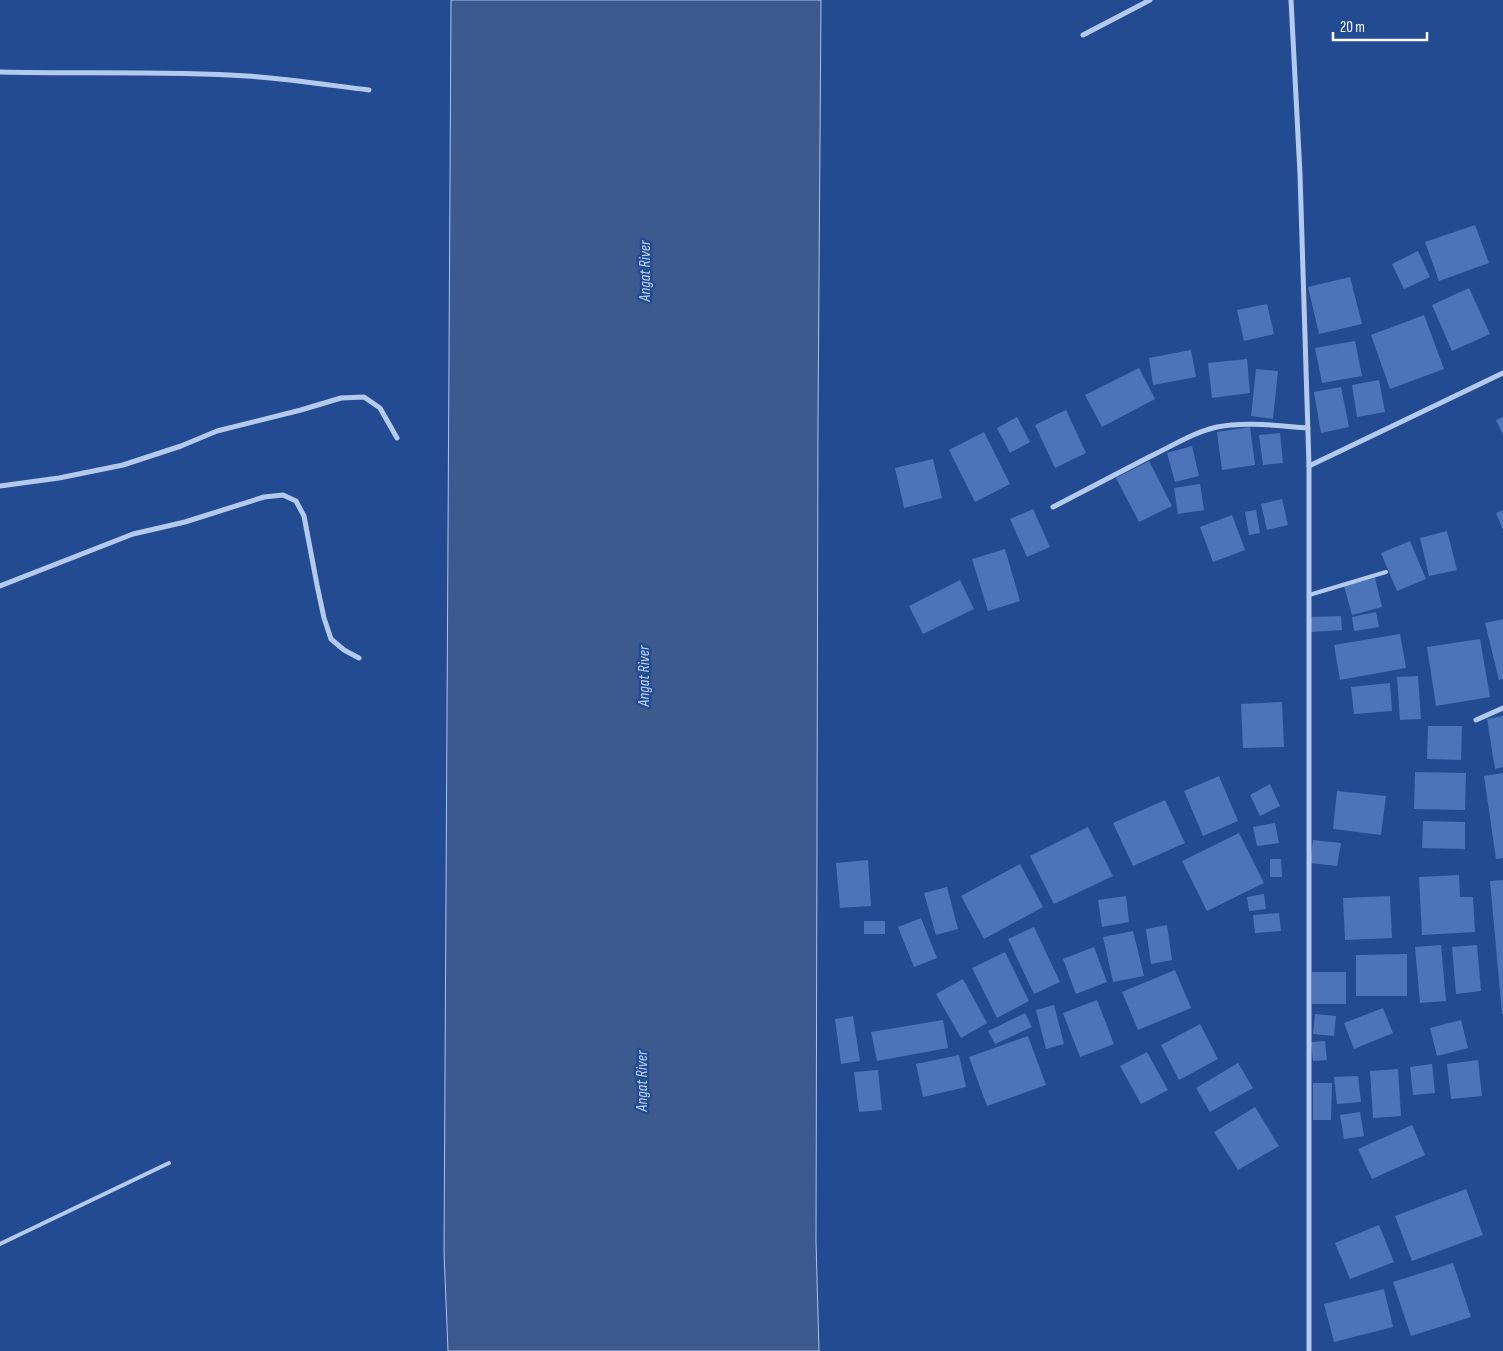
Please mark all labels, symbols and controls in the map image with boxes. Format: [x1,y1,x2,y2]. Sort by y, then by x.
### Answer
scale bar [1333,10,1427,42]
text: 20 m [1340,18,1365,37]
water label: Angat River [636,240,655,302]
water label: Angat River [635,645,654,707]
water label: Angat River [633,1050,652,1112]

